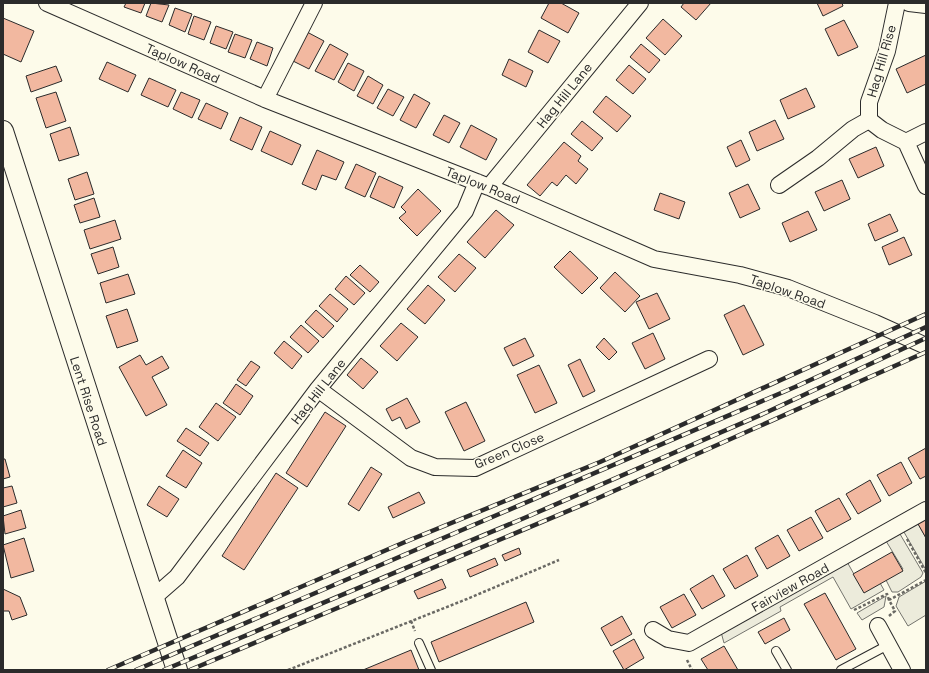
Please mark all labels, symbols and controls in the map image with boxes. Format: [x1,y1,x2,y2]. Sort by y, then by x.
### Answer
street label: Hag Hill Rise [863,23,900,99]
street label: Taplow Road [143,40,222,87]
street label: Hag Hill Lane [533,59,596,131]
street label: Taplow Road [443,163,523,208]
street label: Taplow Road [748,271,828,312]
street label: Lent Rise Road [66,354,111,448]
street label: Hag Hill Lane [287,355,349,428]
street label: Green Close [472,428,547,473]
street label: Fairview Road [749,559,832,616]

